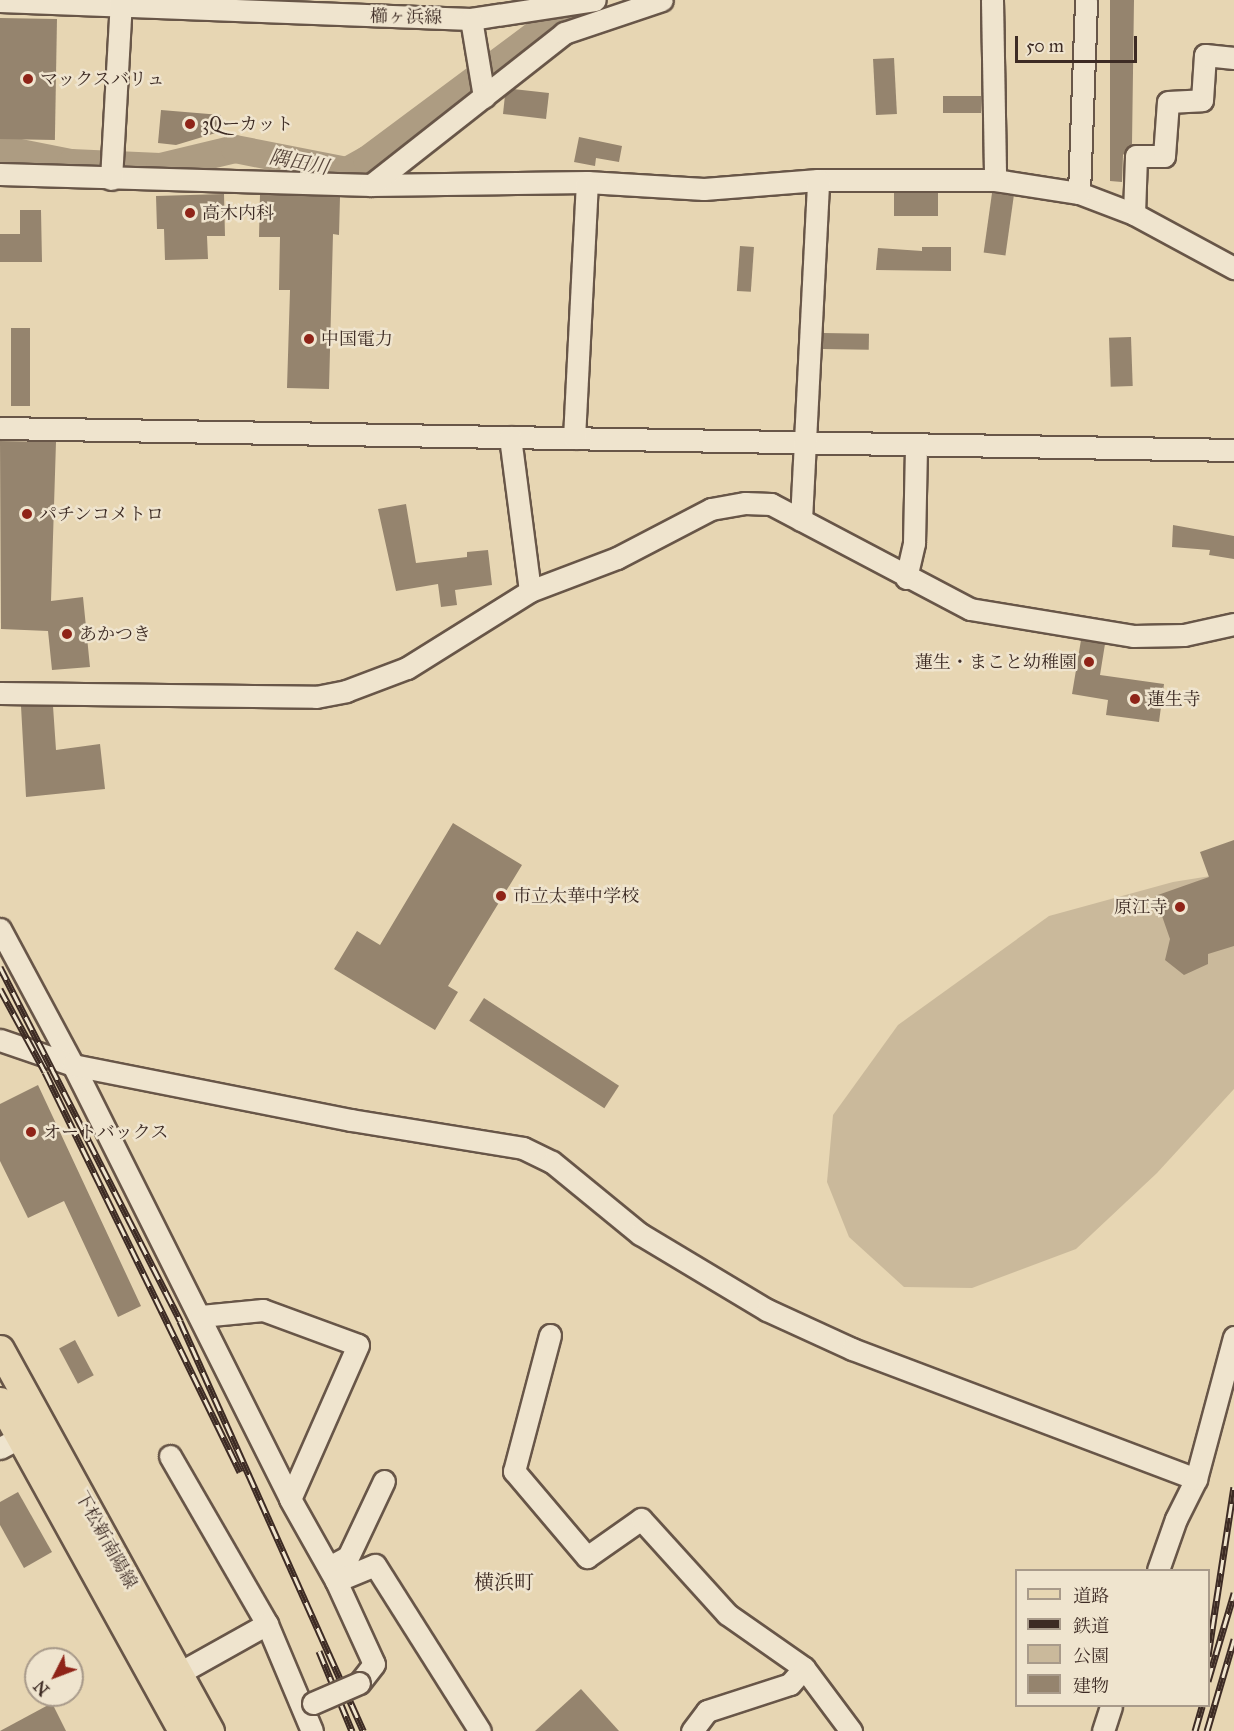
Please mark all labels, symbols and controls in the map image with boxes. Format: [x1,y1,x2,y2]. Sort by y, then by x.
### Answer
street label: 櫛ヶ浜線 [370,6,442,28]
scale bar [1018,24,1140,62]
text: 50 m [1026,35,1064,57]
place label: マックスバリュ [40,68,166,90]
marker: マックスバリュ [21,72,35,86]
place label: 3Qーカット [202,113,294,135]
marker: 3Qーカット [183,117,197,131]
water label: 隅田川 [267,144,331,180]
place label: 高木内科 [202,202,274,224]
marker: 高木内科 [183,206,197,220]
place label: 中国電力 [321,328,393,350]
marker: 中国電力 [302,332,316,346]
place label: パチンコメトロ [39,503,165,525]
marker: パチンコメトロ [20,507,34,521]
place label: あかつき [79,623,151,645]
marker: あかつき [60,627,74,641]
place label: 蓮生・まこと幼稚園 [915,651,1077,673]
marker: 蓮生・まこと幼稚園 [1082,655,1096,669]
place label: 蓮生寺 [1147,688,1201,710]
marker: 蓮生寺 [1128,692,1142,706]
place label: 市立太華中学校 [513,885,639,907]
marker: 市立太華中学校 [494,889,508,903]
place label: 原江寺 [1114,896,1168,918]
marker: 原江寺 [1173,900,1187,914]
place label: オートバックス [43,1121,169,1143]
marker: オートバックス [24,1125,38,1139]
street label: 下松新南陽線 [70,1488,142,1592]
legend [1015,1569,1210,1707]
district label: 横浜町 [474,1570,534,1594]
text: 道路 [1073,1585,1109,1607]
text: 鉄道 [1073,1615,1109,1637]
text: 公園 [1073,1645,1109,1667]
north arrow [24,1647,84,1707]
text: 建物 [1073,1675,1109,1697]
text: N [30,1677,53,1699]

